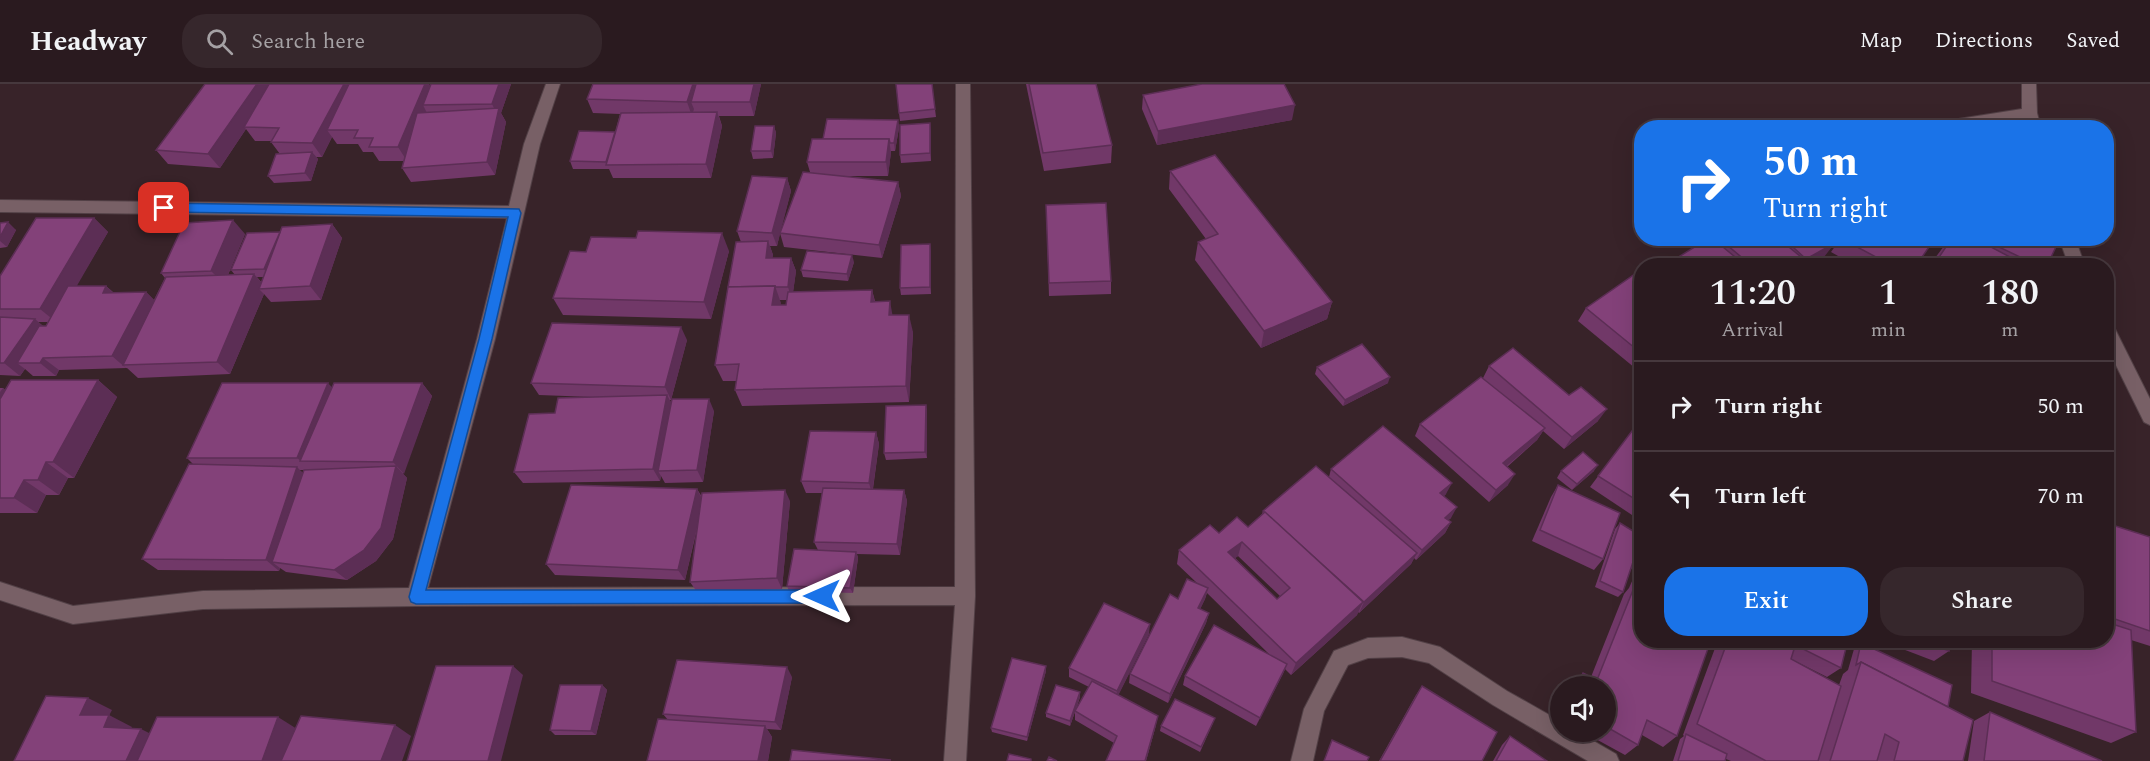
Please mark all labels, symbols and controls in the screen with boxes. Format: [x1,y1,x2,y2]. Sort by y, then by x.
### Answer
search box [182,14,602,68]
text: Headway [30,20,146,63]
icon: search [203,25,236,58]
text: Search here [251,25,365,58]
text: Map [1860,25,1902,57]
text: Directions [1935,25,2033,57]
text: Saved [2066,25,2120,57]
text: 50 m [1763,131,1858,194]
icon: right [1664,144,1742,222]
pin [138,182,189,233]
text: Turn right [1763,188,1888,230]
icon: arrive [147,191,180,224]
text: 11:20 [1709,266,1796,321]
text: 1 [1879,266,1898,321]
text: 180 [1981,266,2039,321]
text: Arrival [1721,315,1784,345]
text: min [1871,315,1906,345]
text: m [2001,315,2019,345]
icon: right [1664,390,1697,423]
text: Turn right [1715,390,1822,423]
text: 50 m [2038,390,2084,423]
icon: left [1664,480,1697,513]
text: Turn left [1715,480,1807,513]
text: 70 m [2038,480,2084,513]
position arrow [790,564,854,628]
button: Exit [1664,567,1868,636]
button: Share [1880,567,2084,636]
map controls [1550,676,1616,742]
button: sound [1550,676,1616,742]

